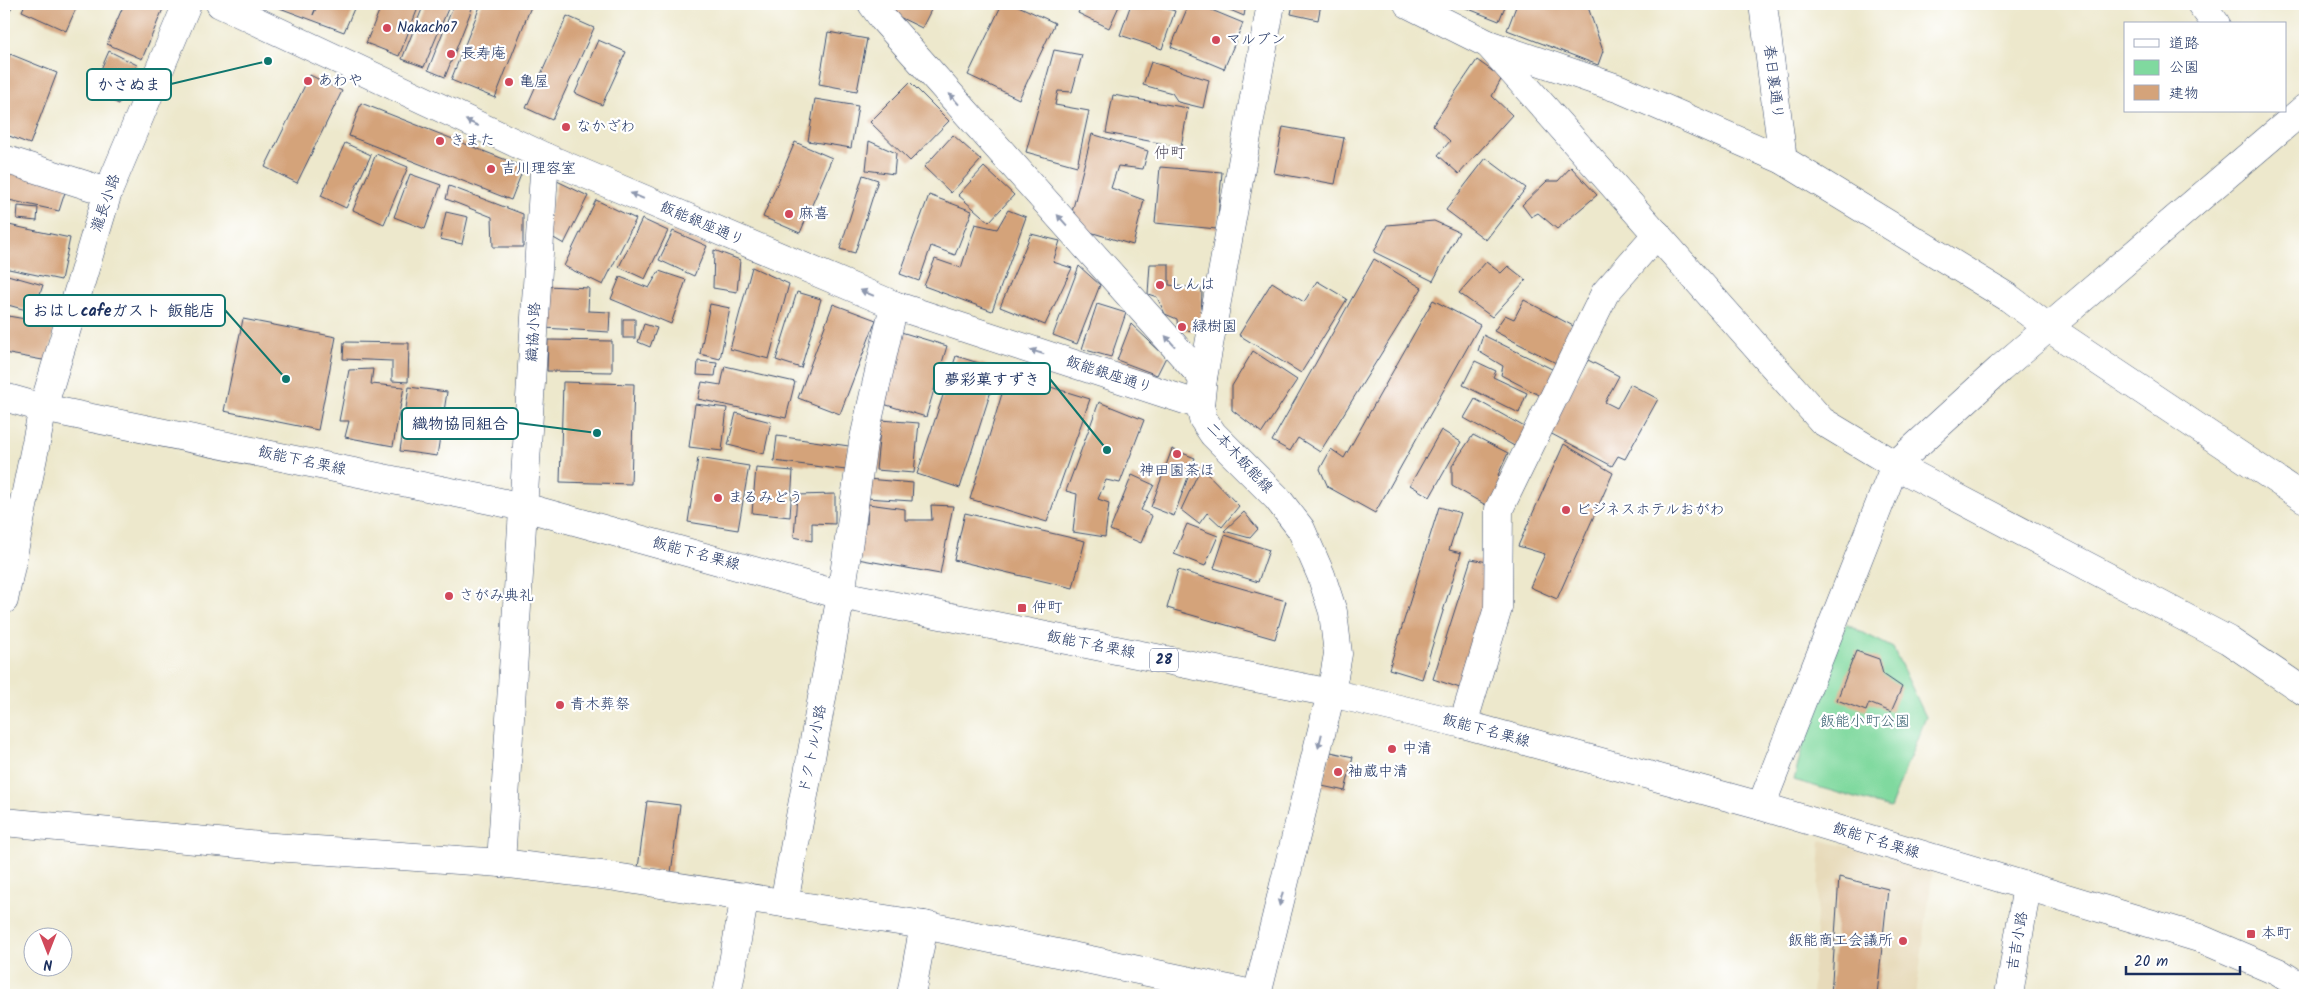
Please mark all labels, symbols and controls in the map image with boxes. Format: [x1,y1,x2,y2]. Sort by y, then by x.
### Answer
place label: Nakacho7 [397,16,458,40]
marker: Nakacho7 [381,22,393,34]
legend [2124,22,2286,112]
place label: マルブン [1226,28,1286,52]
text: 道路 [2169,32,2199,56]
marker: マルブン [1210,34,1222,46]
place label: 長寿庵 [461,42,506,66]
street label: 春日裏通り [1757,43,1789,121]
marker: 長寿庵 [445,48,457,60]
text: 公園 [2169,56,2199,80]
callout: かさぬま [87,69,171,100]
place label: あわや [318,69,363,93]
place label: 亀屋 [519,70,549,94]
text: かさぬま [97,73,161,98]
marker: あわや [302,75,314,87]
marker: 亀屋 [503,76,515,88]
text: 建物 [2169,82,2199,106]
one-way arrow [948,93,960,105]
place label: なかざわ [576,115,635,139]
one-way arrow [465,119,480,127]
marker: なかざわ [560,121,572,133]
place label: きまた [450,129,495,153]
marker: きまた [434,135,446,147]
district label: 仲町 [1154,141,1186,166]
place label: 吉川理容室 [501,157,576,181]
marker: 吉川理容室 [485,163,497,175]
street label: 瀧長小路 [85,171,127,235]
one-way arrow [629,192,644,200]
street label: 飯能銀座通り [656,195,748,253]
place label: 麻喜 [799,202,829,226]
marker: 麻喜 [783,208,795,220]
one-way arrow [1056,215,1068,227]
place label: しんは [1170,273,1215,297]
marker: しんは [1154,279,1166,291]
one-way arrow [860,289,874,297]
callout: おはしcafeガスト 飯能店 [24,295,225,326]
text: おはしcafeガスト 飯能店 [33,299,215,324]
street label: 織協小路 [520,301,548,363]
place label: 緑樹園 [1192,315,1237,339]
marker: 緑樹園 [1176,321,1188,333]
one-way arrow [1164,336,1176,348]
one-way arrow [1030,348,1045,355]
street label: 飯能銀座通り [1062,350,1156,400]
callout: 夢彩菓すずき [934,363,1050,394]
text: 夢彩菓すずき [944,368,1040,393]
callout: 織物協同組合 [402,408,518,439]
text: 織物協同組合 [412,412,508,437]
street label: 二本木飯能線 [1200,417,1278,499]
street label: 飯能下名栗線 [255,440,349,482]
marker: 神田園茶ほ [1171,448,1183,460]
place label: 神田園茶ほ [1139,459,1215,483]
place label: まるみどう [728,486,803,510]
marker: まるみどう [712,492,724,504]
place label: ビジネスホテルおがわ [1576,498,1725,522]
marker: ビジネスホテルおがわ [1560,504,1572,516]
street label: 飯能下名栗線 [649,531,743,577]
place label: さがみ典礼 [459,584,534,608]
marker: さがみ典礼 [443,590,455,602]
place label: 仲町 [1032,596,1063,620]
marker: 仲町 [1016,602,1028,614]
street label: 飯能下名栗線 [1045,625,1137,665]
road number: 28 [1150,648,1178,672]
place label: 青木葬祭 [570,693,630,717]
marker: 青木葬祭 [554,699,566,711]
street label: ドクトル小路 [793,703,833,795]
street label: 飯能下名栗線 [1439,708,1533,754]
park label: 飯能小町公園 [1820,710,1910,734]
one-way arrow [1316,733,1324,748]
place label: 中清 [1402,737,1432,761]
marker: 中清 [1386,743,1398,755]
place label: 袖蔵中清 [1348,760,1408,784]
marker: 袖蔵中清 [1332,766,1344,778]
street label: 飯能下名栗線 [1829,816,1923,866]
one-way arrow [1277,891,1285,906]
street label: 吉吉小路 [2001,909,2035,973]
place label: 本町 [2261,922,2292,946]
north arrow [22,926,72,976]
marker: 本町 [2245,928,2257,940]
place label: 飯能商工会議所 [1788,929,1893,953]
marker: 飯能商工会議所 [1897,935,1909,947]
scale bar [2126,944,2240,976]
text: 20 m [2134,950,2168,974]
text: N [43,953,52,975]

